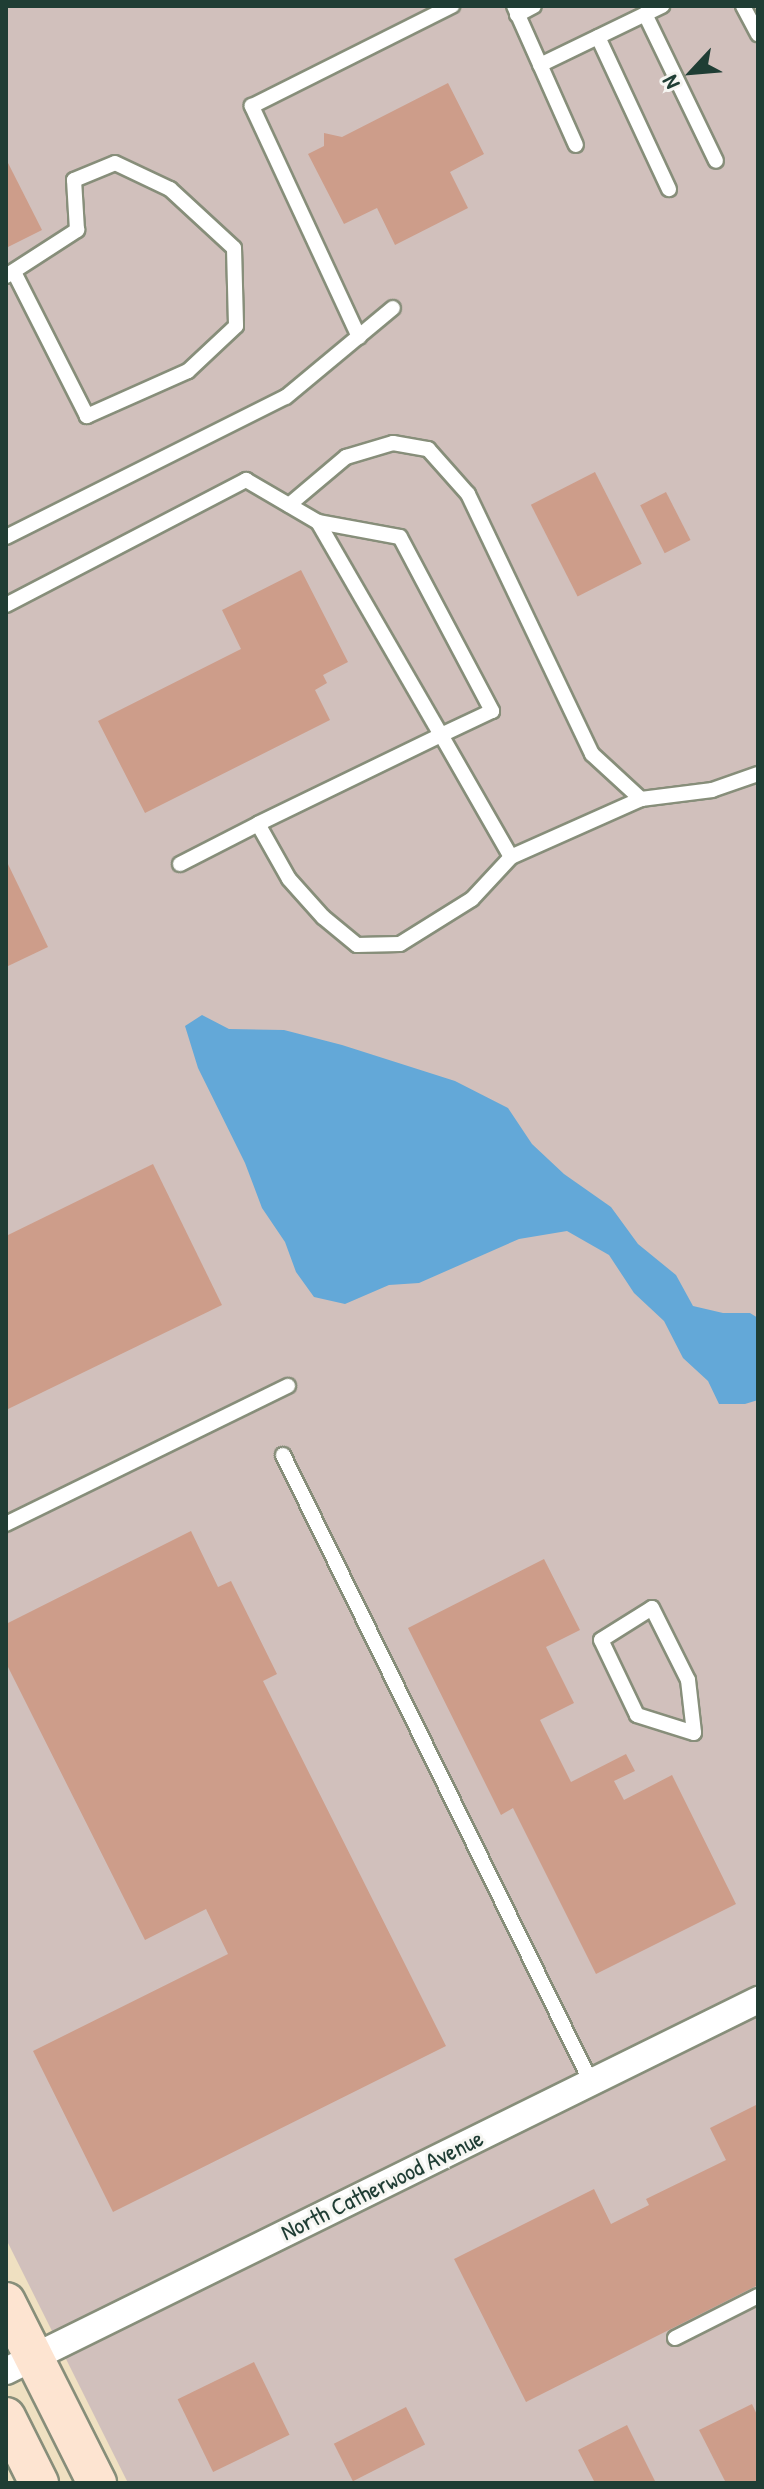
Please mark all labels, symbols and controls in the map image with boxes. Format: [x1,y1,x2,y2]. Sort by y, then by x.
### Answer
north arrow [652,32,732,112]
text: N [654,71,686,94]
street label: North Catherwood Avenue [276,2124,488,2246]

